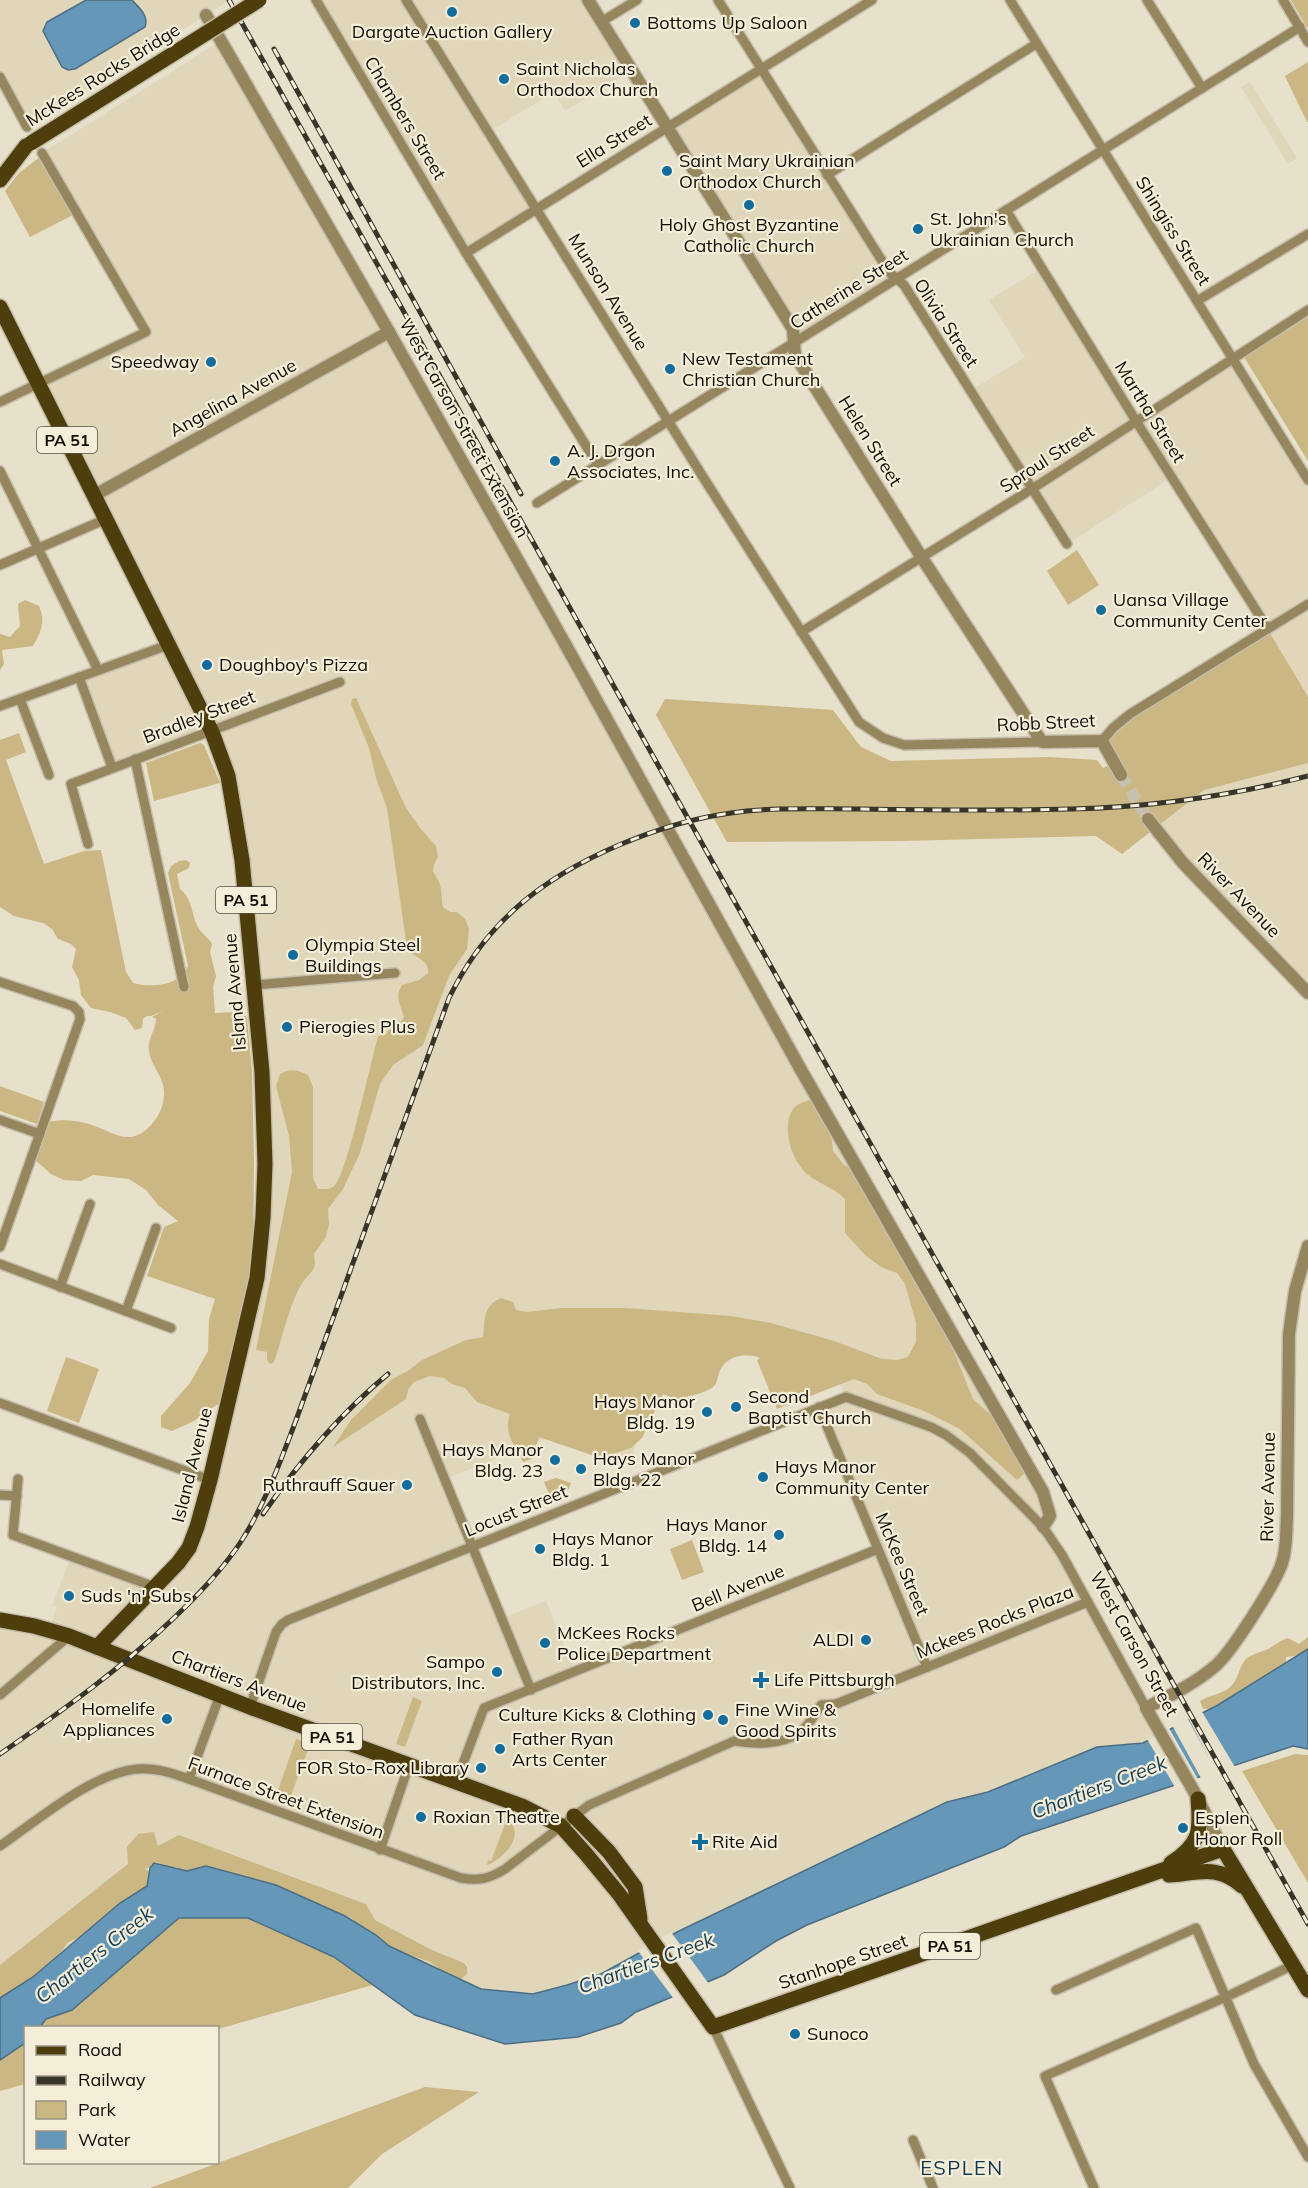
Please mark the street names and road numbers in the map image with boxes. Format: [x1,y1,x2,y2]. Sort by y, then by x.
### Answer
street label: McKees Rocks Bridge [21,18,184,131]
street label: Chambers Street [360,52,451,184]
street label: Ella Street [572,108,656,173]
street label: Shingiss Street [1131,172,1216,289]
street label: Munson Avenue [563,229,654,354]
street label: Catherine Street [785,243,912,334]
street label: Olivia Street [909,274,984,372]
street label: West Carson Street Extension [394,314,535,542]
street label: Angelina Avenue [165,353,300,442]
street label: Martha Street [1110,357,1191,467]
street label: Helen Street [833,391,907,490]
street label: Sproul Street [995,420,1098,498]
road number: PA 51 [37,427,97,453]
street label: Bradley Street [139,685,258,748]
street label: Robb Street [996,708,1096,737]
street label: River Avenue [1193,847,1286,942]
road number: PA 51 [216,887,276,913]
street label: Island Avenue [218,933,251,1052]
street label: Island Avenue [166,1405,217,1525]
street label: River Avenue [1255,1432,1280,1542]
street label: Locust Street [461,1479,571,1542]
street label: McKee Street [870,1509,934,1619]
street label: Bell Avenue [688,1559,788,1617]
street label: West Carson Street [1085,1567,1184,1720]
street label: Mckees Rocks Plaza [913,1579,1077,1664]
street label: Chartiers Avenue [168,1644,310,1717]
road number: PA 51 [302,1724,362,1750]
street label: Furnace Street Extension [185,1751,387,1844]
street label: Stanhope Street [775,1929,910,1994]
road number: PA 51 [920,1933,980,1959]

